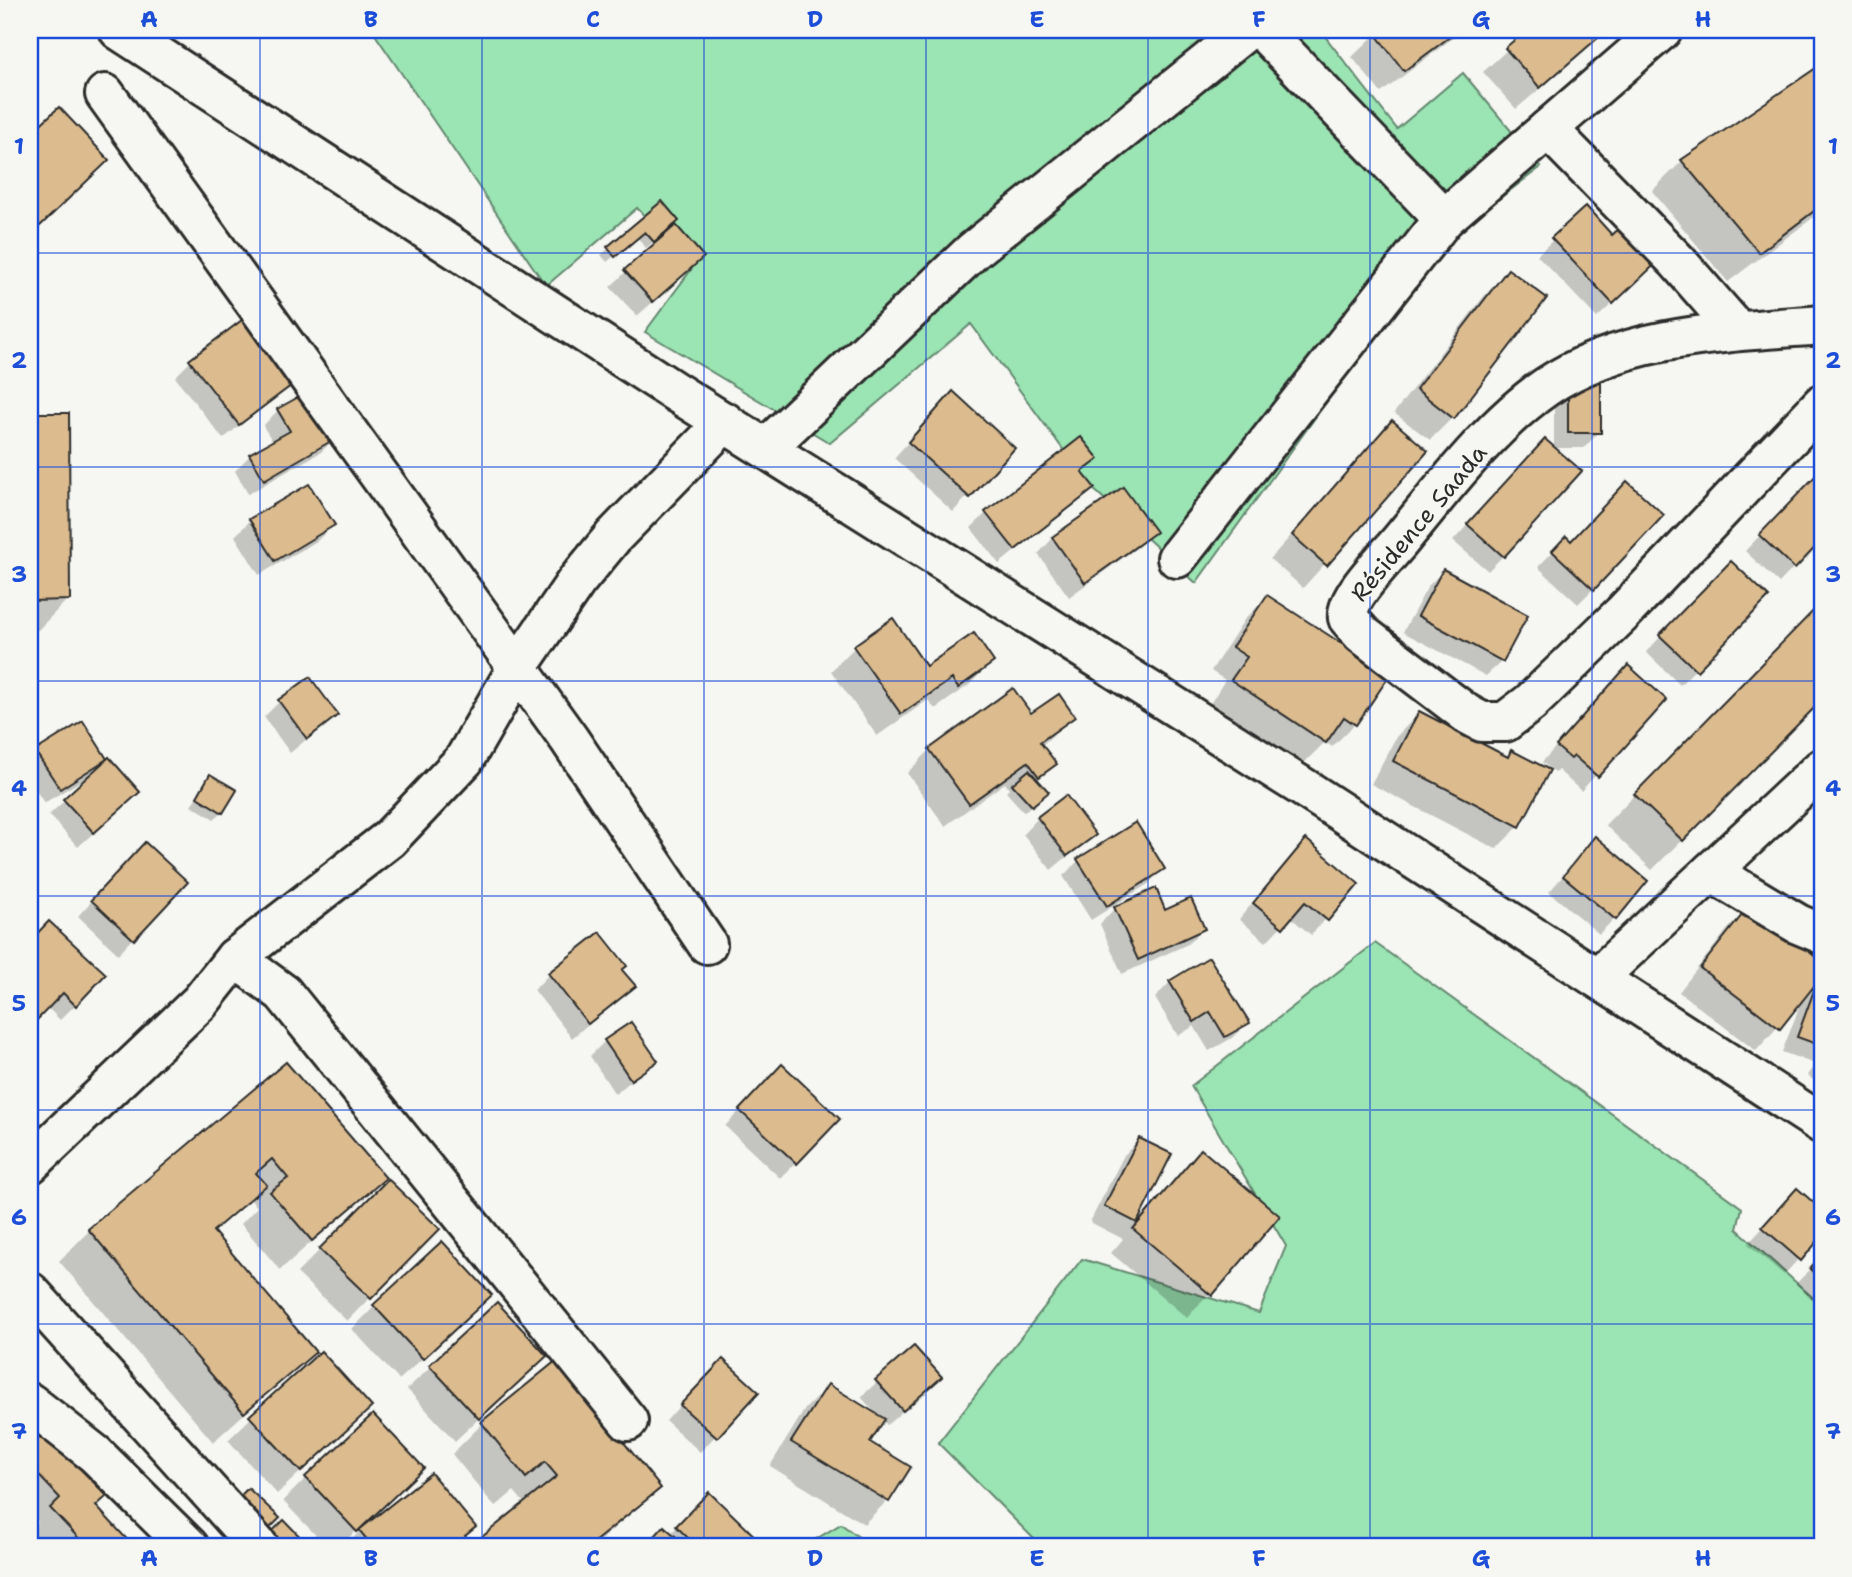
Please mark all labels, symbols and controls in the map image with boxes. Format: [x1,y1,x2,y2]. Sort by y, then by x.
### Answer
text: A [140,4,158,34]
text: B [364,4,378,34]
text: C [586,4,600,34]
text: D [807,4,823,34]
text: E [1029,4,1045,34]
text: F [1252,4,1266,34]
text: G [1472,4,1491,34]
text: H [1695,4,1711,34]
text: 1 [14,131,24,161]
text: 1 [1828,131,1838,161]
text: 2 [11,345,27,375]
text: 2 [1825,345,1841,375]
street label: Résidence Saada [1344,438,1494,608]
text: 3 [11,559,27,589]
text: 3 [1825,559,1841,589]
text: 4 [11,773,27,803]
text: 4 [1825,773,1841,803]
text: 5 [12,988,26,1018]
text: 5 [1826,988,1840,1018]
text: 6 [11,1202,27,1232]
text: 6 [1825,1202,1841,1232]
text: 7 [11,1416,27,1446]
text: 7 [1825,1416,1841,1446]
text: A [140,1543,158,1573]
text: B [364,1543,378,1573]
text: C [586,1543,600,1573]
text: D [807,1543,823,1573]
text: E [1029,1543,1045,1573]
text: F [1252,1543,1266,1573]
text: G [1472,1543,1491,1573]
text: H [1695,1543,1711,1573]

